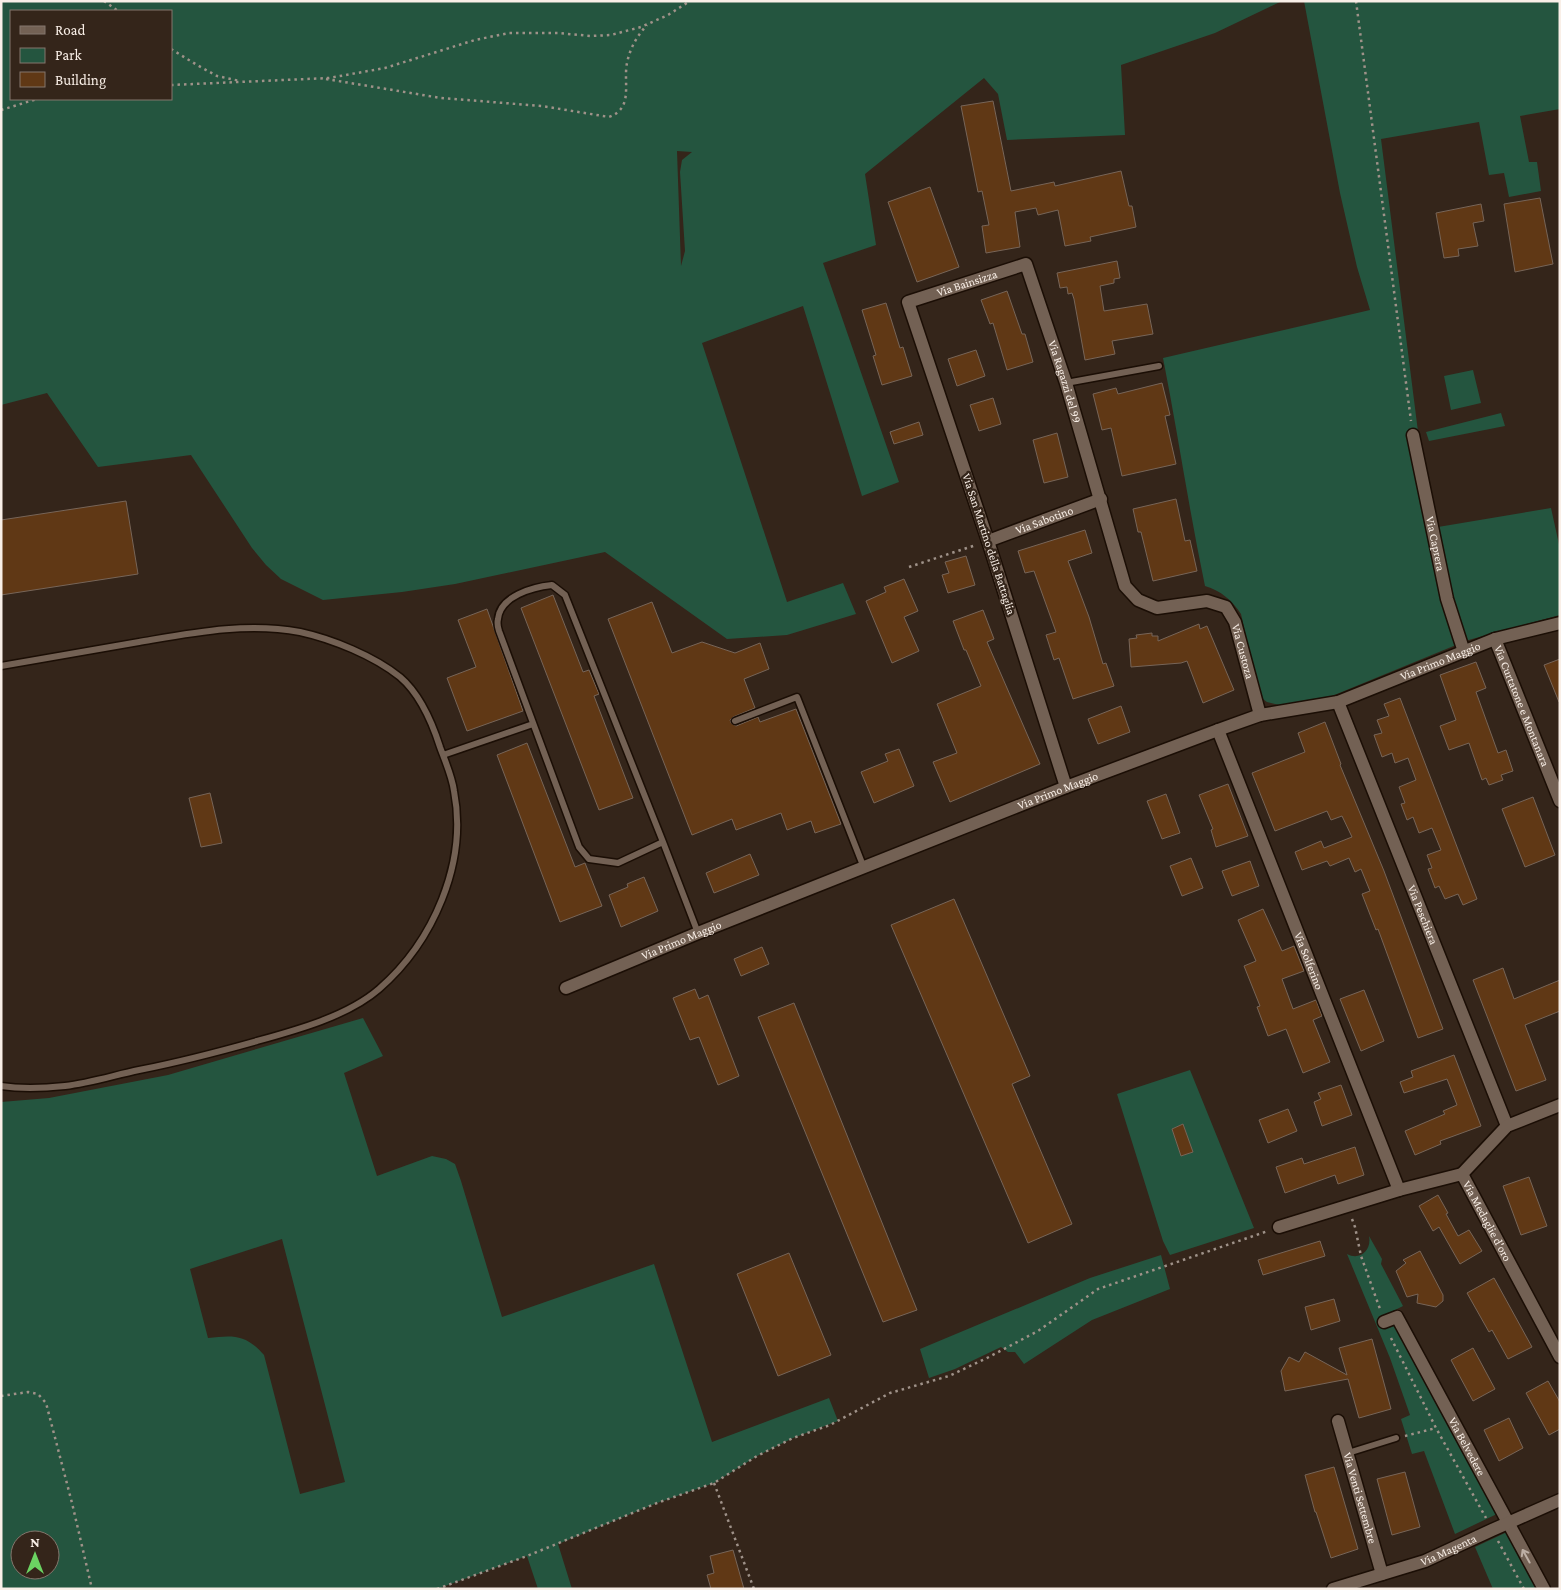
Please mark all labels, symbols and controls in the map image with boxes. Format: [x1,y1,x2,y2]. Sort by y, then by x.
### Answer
legend [10,10,172,100]
text: Road [55,22,86,38]
text: Park [55,47,82,63]
text: Building [55,72,106,89]
street label: Via Bainsizza [935,267,999,299]
street label: Via Ragazzi del 99 [1045,339,1084,425]
street label: Via San Martino della Battaglia [959,471,1019,617]
street label: Via Sabotino [1013,503,1075,537]
street label: Via Caprera [1423,515,1448,573]
street label: Via Custoza [1229,622,1257,681]
street label: Via Primo Maggio [1398,639,1482,683]
street label: Via Curtatone e Montanara [1491,643,1553,769]
street label: Via Primo Maggio [1016,769,1100,812]
street label: Via Peschiera [1405,883,1441,947]
street label: Via Primo Maggio [639,917,723,963]
street label: Via Solferino [1291,930,1326,992]
street label: Via Medaglie d'oro [1460,1178,1515,1264]
street label: Via Belvedere [1445,1415,1488,1478]
street label: Via Venti Settembre [1340,1451,1380,1545]
north arrow [10,1530,60,1580]
street label: Via Magenta [1419,1531,1479,1569]
text: N [30,1534,40,1550]
one-way arrow [1521,1548,1531,1563]

